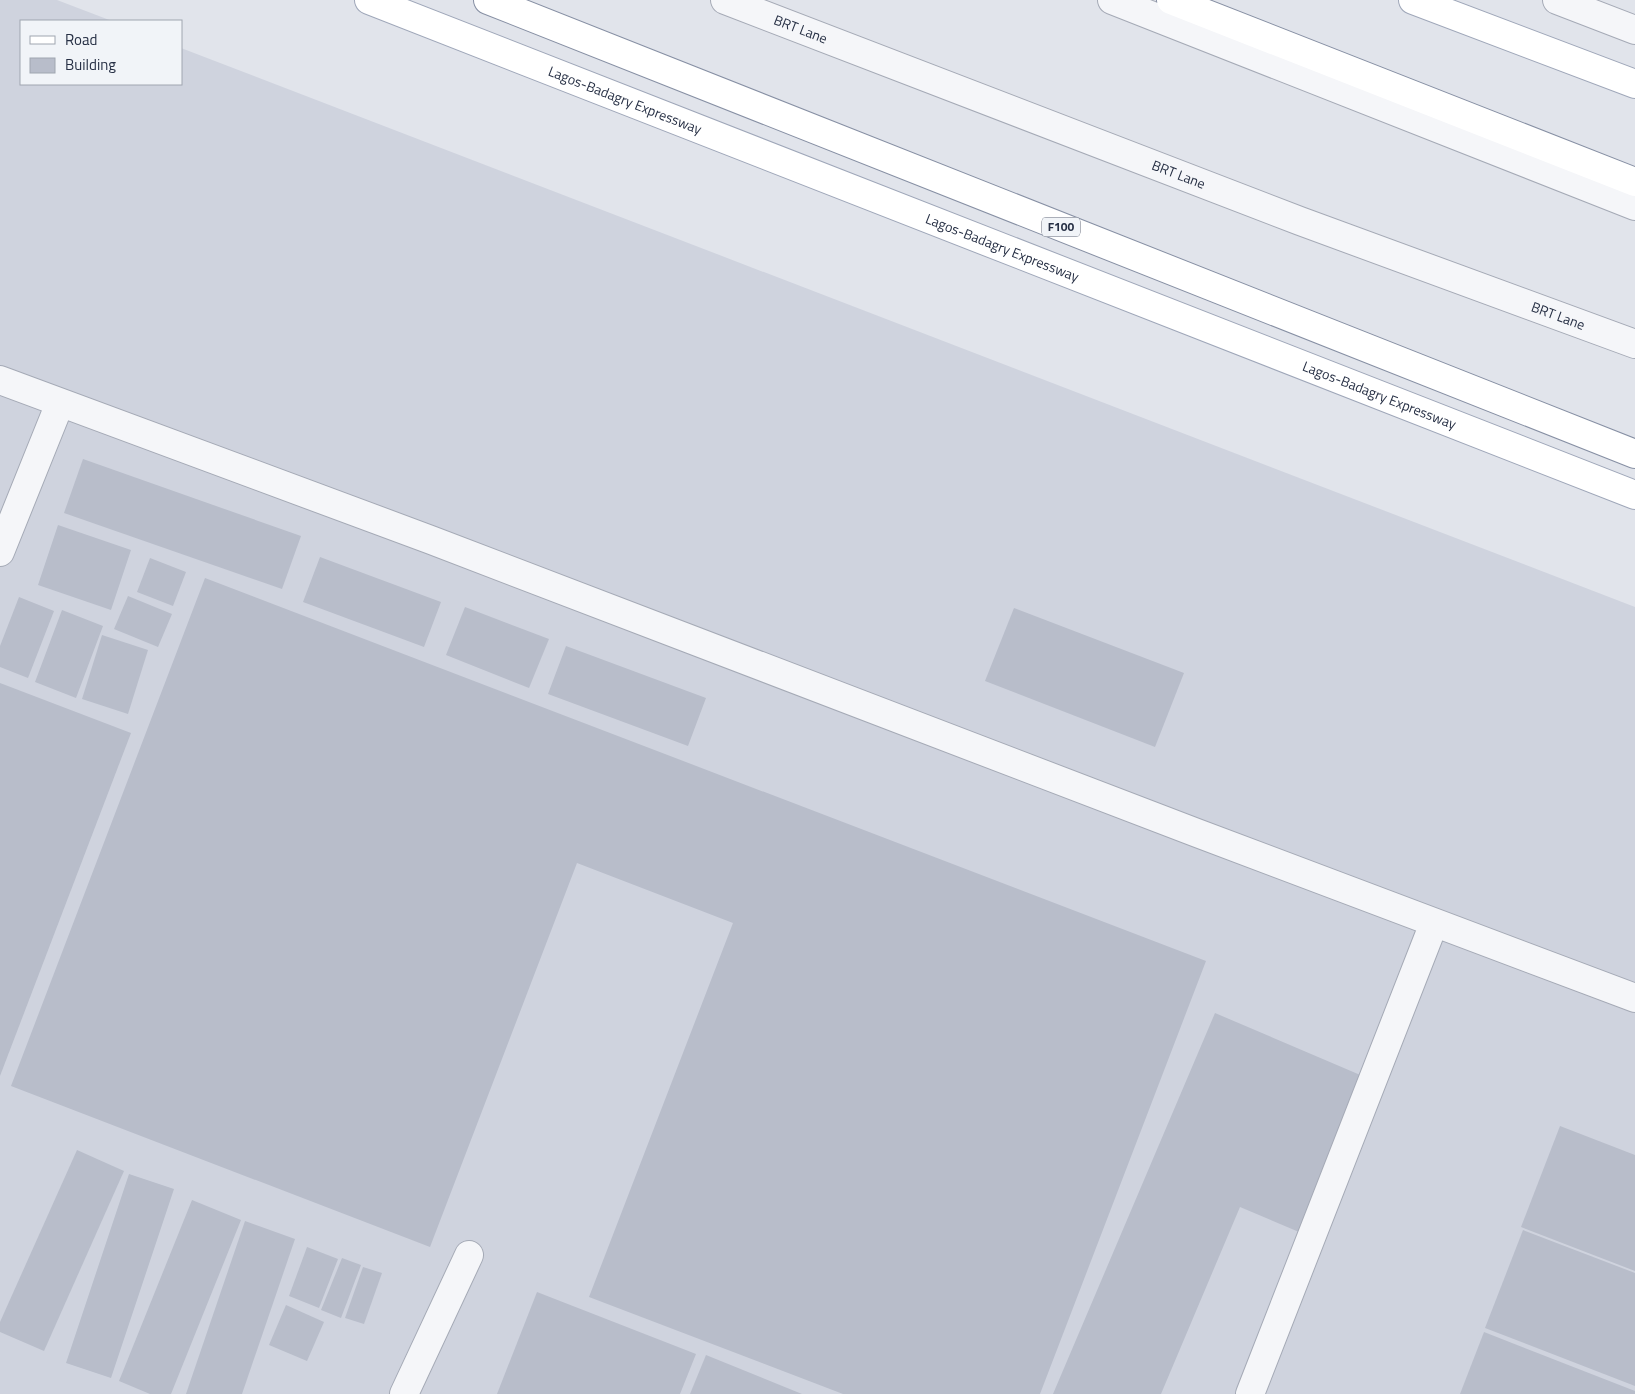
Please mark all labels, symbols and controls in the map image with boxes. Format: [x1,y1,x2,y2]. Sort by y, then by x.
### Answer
street label: BRT Lane [771,9,831,48]
legend [20,20,182,85]
text: Road [65,28,97,51]
text: Building [65,53,116,76]
street label: Lagos-Badagry Expressway [545,60,705,139]
street label: BRT Lane [1149,154,1209,194]
street label: Lagos-Badagry Expressway [923,208,1083,287]
road number: F100 [1042,218,1080,236]
street label: BRT Lane [1528,296,1588,335]
street label: Lagos-Badagry Expressway [1300,355,1460,434]

